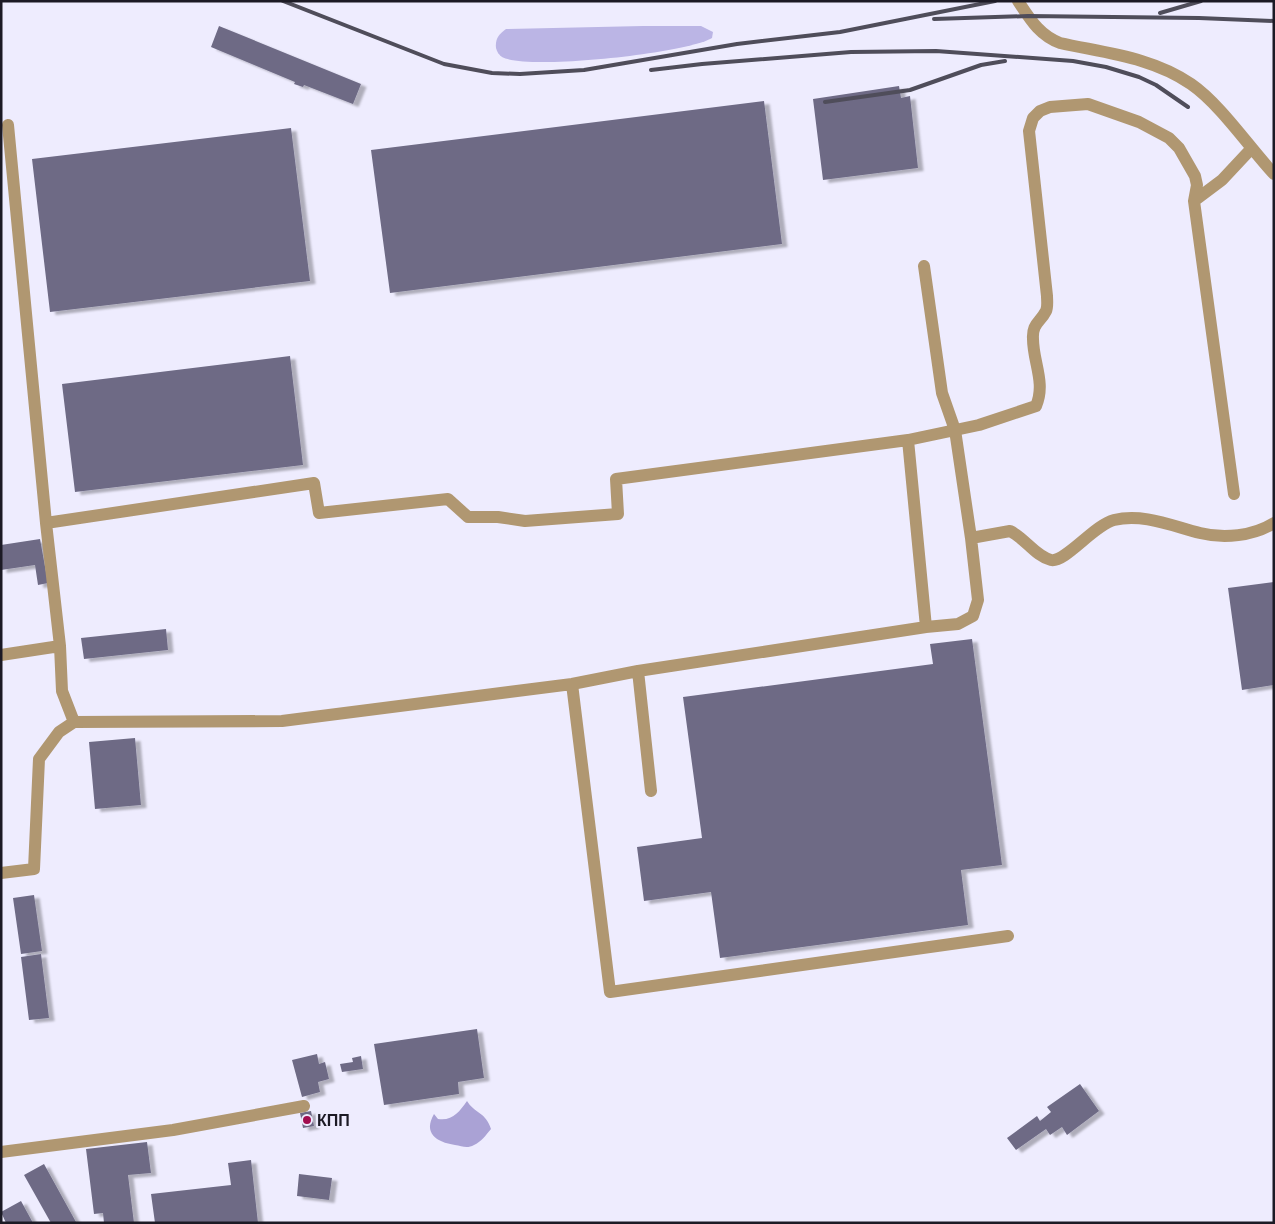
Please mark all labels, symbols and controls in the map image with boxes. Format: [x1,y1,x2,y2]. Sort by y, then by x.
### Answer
place label: КПП [317,1112,350,1129]
marker: КПП [301,1114,313,1126]

